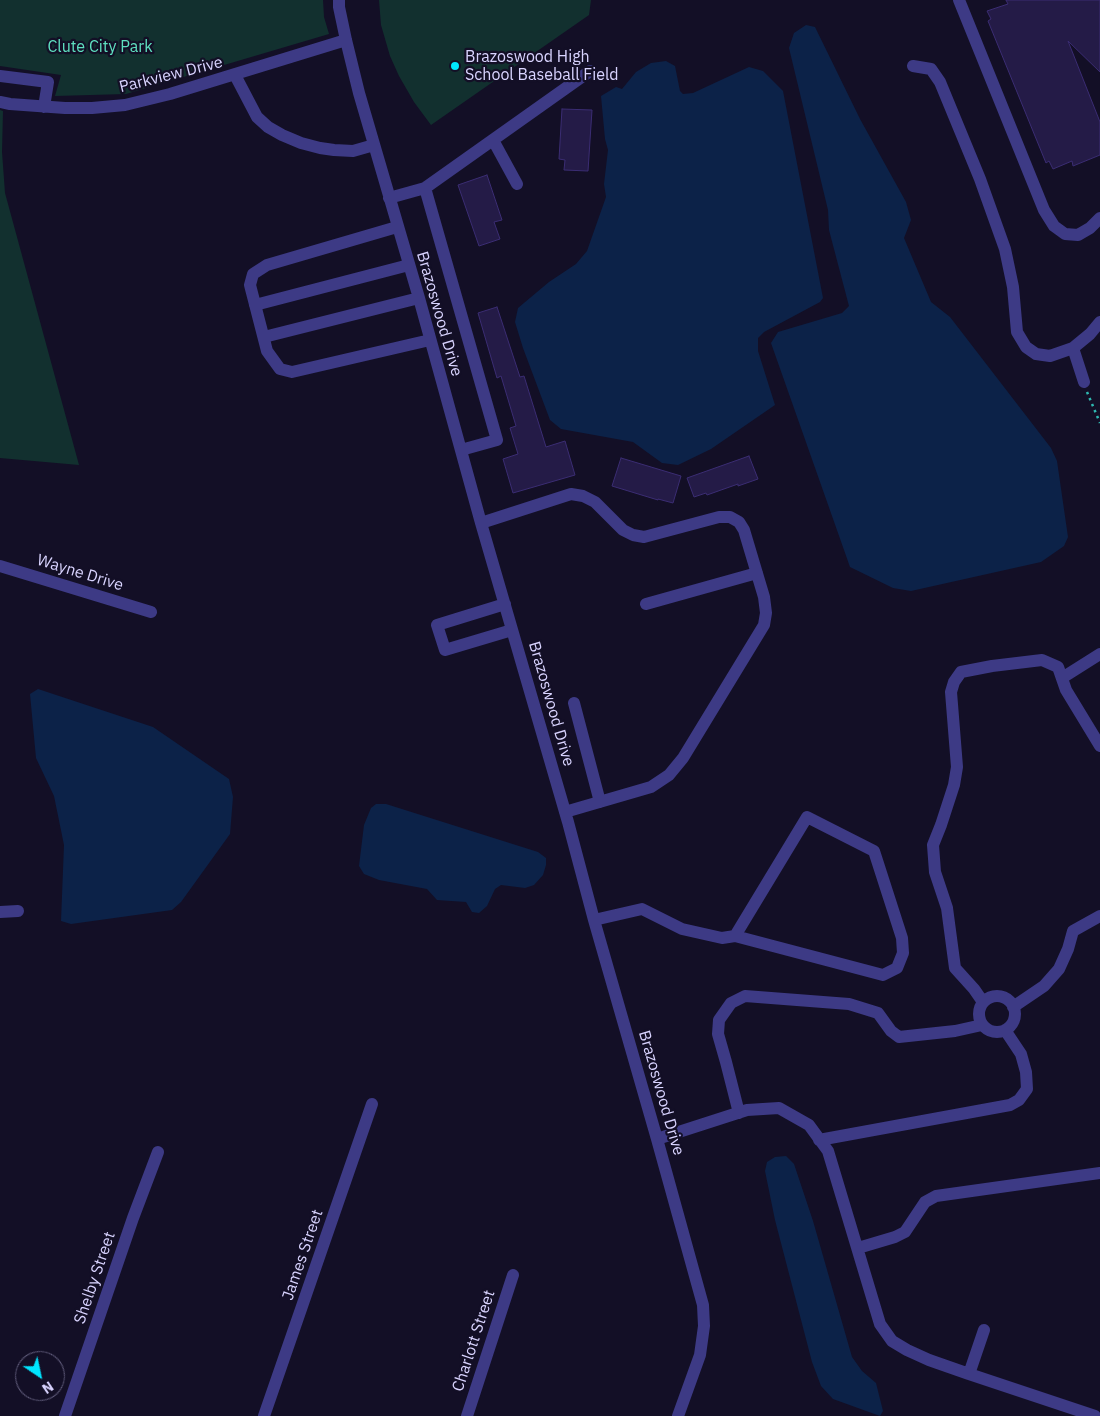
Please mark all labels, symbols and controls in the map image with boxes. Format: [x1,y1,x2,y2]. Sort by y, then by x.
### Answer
park label: Clute City Park [47,37,153,57]
place label: Brazoswood High School Baseball Field [465,47,619,85]
street label: Parkview Drive [117,53,225,97]
marker: Brazoswood High School Baseball Field [449,60,461,72]
street label: Brazoswood Drive [412,249,466,379]
street label: Wayne Drive [34,551,126,595]
street label: Brazoswood Drive [524,639,578,769]
street label: Brazoswood Drive [634,1028,688,1158]
street label: James Street [278,1207,328,1303]
street label: Shelby Street [70,1229,120,1327]
street label: Charlott Street [449,1288,499,1394]
north arrow [15,1351,65,1401]
text: N [39,1377,57,1398]

